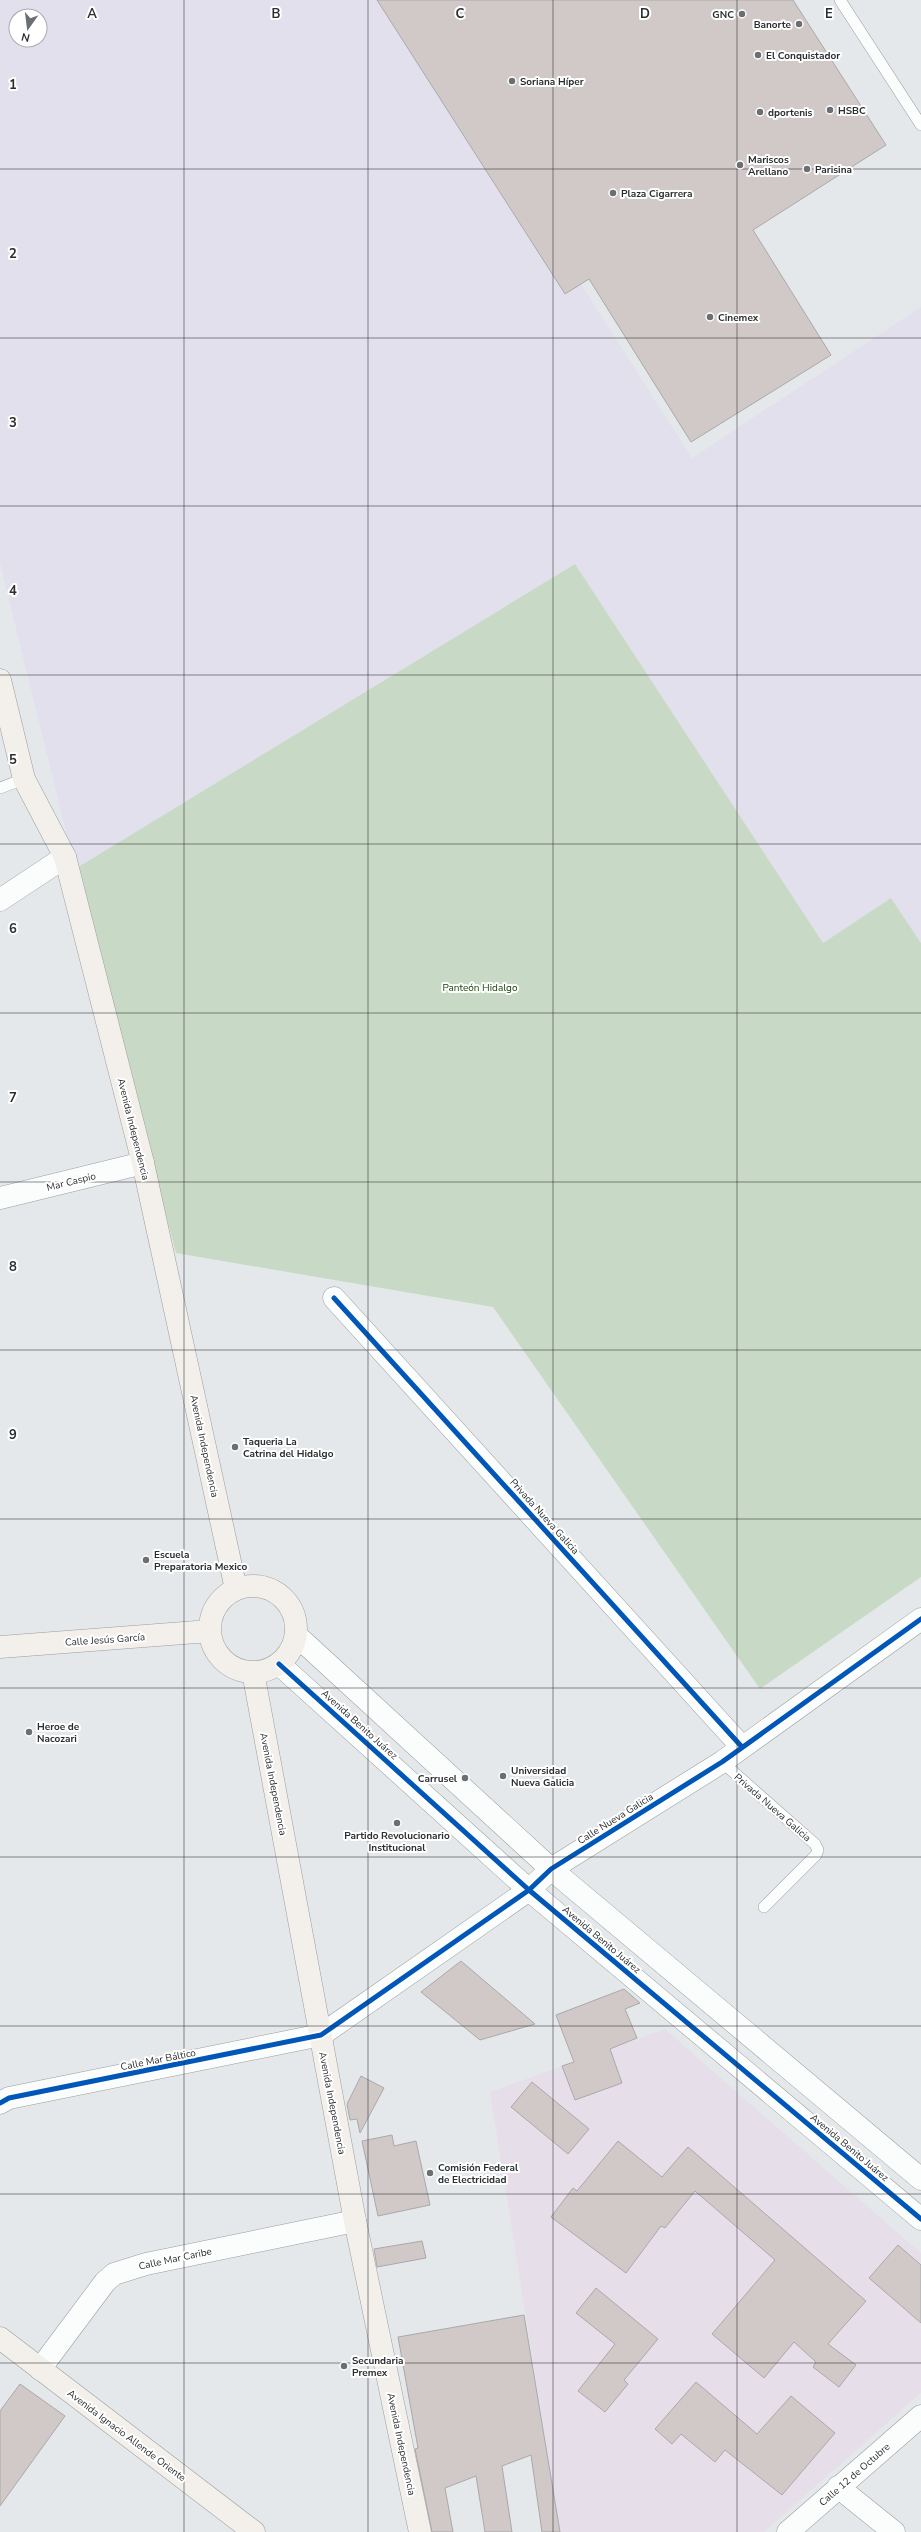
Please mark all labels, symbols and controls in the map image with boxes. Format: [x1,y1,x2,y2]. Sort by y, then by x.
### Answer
text: A [87,5,97,23]
text: B [272,5,281,23]
text: C [456,5,465,23]
text: D [640,5,650,23]
text: E [825,5,833,23]
north arrow [8,8,48,48]
place label: GNC [712,8,734,22]
marker: GNC [737,9,747,19]
place label: Banorte [754,18,792,32]
marker: Banorte [794,19,804,29]
text: N [20,29,32,45]
place label: El Conquistador [766,49,840,63]
marker: El Conquistador [753,50,763,60]
place label: Soriana Híper [520,75,584,89]
text: 1 [9,76,17,94]
marker: Soriana Híper [507,76,517,86]
place label: HSBC [838,104,866,118]
marker: HSBC [825,105,835,115]
place label: dportenis [768,106,813,120]
marker: dportenis [755,107,765,117]
place label: Mariscos Arellano [748,153,789,179]
marker: Mariscos Arellano [735,160,745,170]
place label: Parisina [815,163,852,177]
marker: Parisina [802,164,812,174]
place label: Plaza Cigarrera [621,187,692,201]
marker: Plaza Cigarrera [608,188,618,198]
text: 2 [9,245,17,263]
place label: Cinemex [718,311,759,325]
marker: Cinemex [705,312,715,322]
text: 3 [9,414,17,432]
text: 4 [9,582,17,600]
text: 5 [9,751,17,769]
text: 6 [9,920,17,938]
park label: Panteón Hidalgo [442,981,518,995]
street label: Avenida Independencia [114,1077,152,1182]
text: 7 [9,1089,17,1107]
street label: Mar Caspio [45,1169,98,1195]
text: 8 [9,1258,17,1276]
street label: Avenida Independencia [186,1394,222,1499]
text: 9 [9,1426,17,1444]
place label: Taqueria La Catrina del Hidalgo [243,1435,334,1461]
marker: Taqueria La Catrina del Hidalgo [230,1442,240,1452]
street label: Privada Nueva Galicia [506,1476,582,1558]
place label: Escuela Preparatoria Mexico [154,1548,247,1574]
marker: Escuela Preparatoria Mexico [141,1555,151,1565]
street label: Calle Jesús García [65,1630,146,1650]
street label: Avenida Benito Juárez [318,1687,401,1763]
place label: Heroe de Nacozari [37,1720,80,1746]
marker: Heroe de Nacozari [24,1727,34,1737]
street label: Avenida Independencia [256,1732,290,1837]
place label: Universidad Nueva Galicia [511,1764,574,1790]
street label: Privada Nueva Galicia [731,1770,814,1845]
marker: Universidad Nueva Galicia [498,1771,508,1781]
place label: Carrusel [418,1772,458,1786]
marker: Carrusel [460,1773,470,1783]
street label: Calle Nueva Galicia [575,1790,656,1848]
marker: Partido Revolucionario Institucional [392,1818,402,1828]
place label: Partido Revolucionario Institucional [344,1829,450,1855]
street label: Avenida Benito Juárez [559,1903,644,1977]
street label: Calle Mar Báltico [119,2046,197,2074]
street label: Avenida Independencia [315,2051,349,2156]
street label: Avenida Benito Juárez [807,2111,892,2185]
place label: Comisión Federal de Electricidad [438,2161,519,2187]
marker: Comisión Federal de Electricidad [425,2168,435,2178]
street label: Calle Mar Caribe [137,2244,213,2274]
place label: Secundaria Premex [352,2354,404,2380]
marker: Secundaria Premex [339,2361,349,2371]
street label: Avenida Ignacio Allende Oriente [64,2387,188,2485]
street label: Avenida Independencia [383,2392,419,2497]
street label: Calle 12 de Octubre [816,2440,893,2510]

